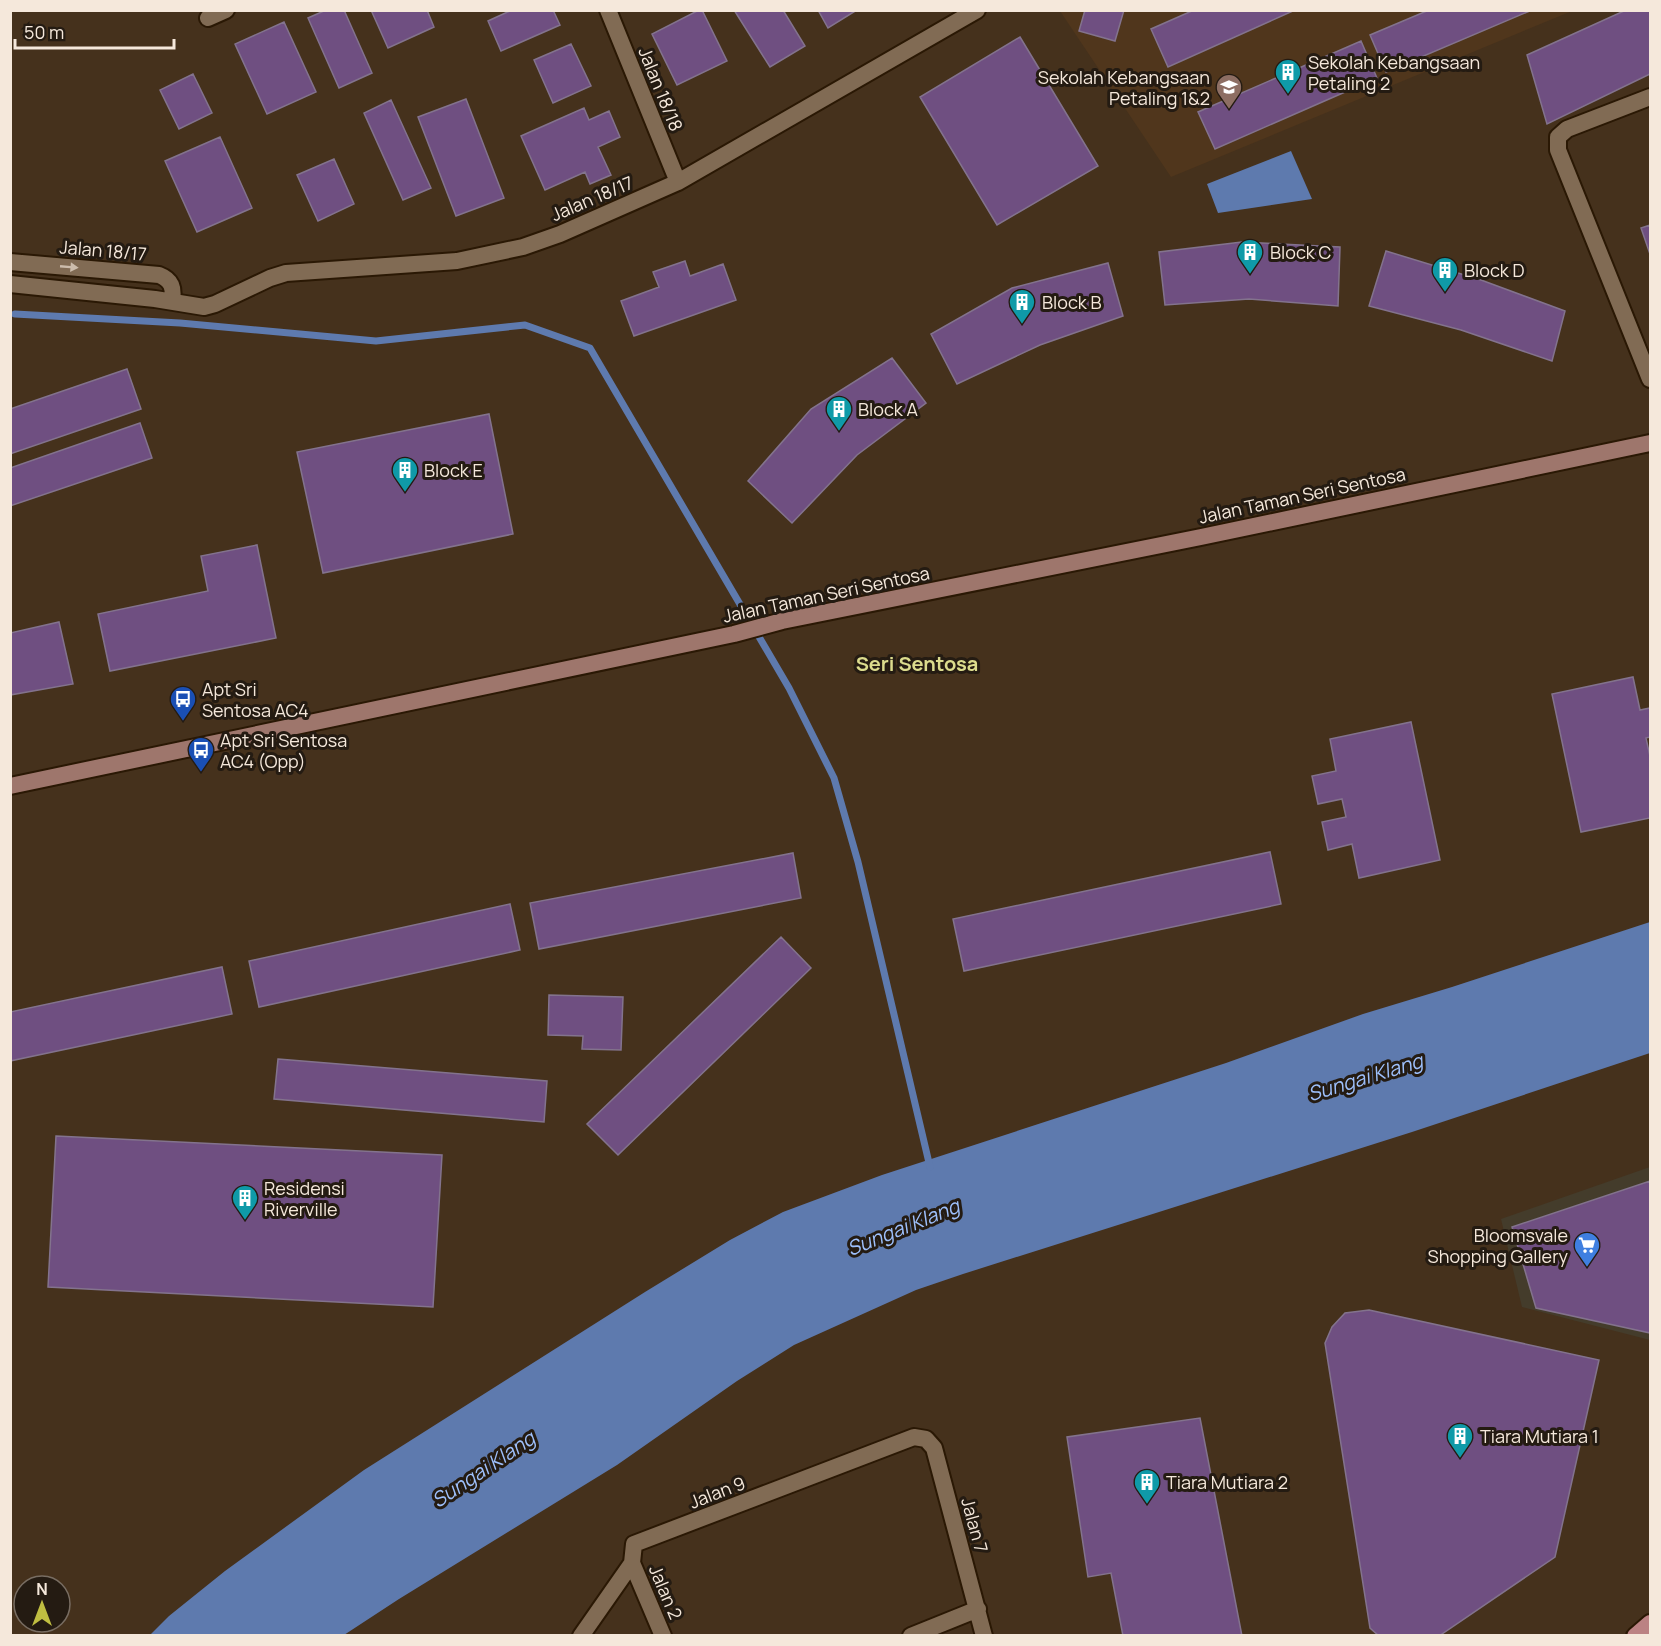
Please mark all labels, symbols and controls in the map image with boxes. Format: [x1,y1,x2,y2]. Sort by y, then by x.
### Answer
scale bar [15,12,174,50]
text: 50 m [24,20,64,44]
street label: Jalan 18/18 [633,43,689,135]
place label: Sekolah Kebangsaan Petaling 2 [1308,50,1480,95]
building icon: Sekolah Kebangsaan Petaling 2 [1273,57,1303,95]
place label: Sekolah Kebangsaan Petaling 1&2 [1038,65,1210,110]
school or university icon: Sekolah Kebangsaan Petaling 1&2 [1214,72,1244,110]
street label: Jalan 18/17 [547,170,637,226]
street label: Jalan 18/17 [58,234,148,266]
building icon: Block C [1235,237,1265,275]
place label: Block C [1270,240,1331,264]
building icon: Block D [1430,255,1460,293]
place label: Block D [1464,258,1524,282]
one-way arrow [59,262,78,271]
building icon: Block B [1007,287,1037,325]
place label: Block B [1042,290,1101,314]
building icon: Block A [824,394,854,432]
place label: Block A [858,397,918,421]
building icon: Block E [390,455,420,493]
place label: Block E [424,458,483,482]
street label: Jalan Taman Seri Sentosa [1196,461,1408,529]
street label: Jalan Taman Seri Sentosa [720,560,932,628]
district label: Seri Sentosa [856,650,978,677]
place label: Apt Sri Sentosa AC4 [202,677,309,722]
bus stop icon: Apt Sri Sentosa AC4 [168,684,198,722]
place label: Apt Sri Sentosa AC4 (Opp) [220,728,347,773]
bus stop icon: Apt Sri Sentosa AC4 (Opp) [186,735,216,773]
water label: Sungai Klang [1304,1046,1428,1107]
place label: Residensi Riverville [264,1176,345,1221]
building icon: Residensi Riverville [230,1183,260,1221]
water label: Sungai Klang [843,1191,965,1262]
place label: Bloomsvale Shopping Gallery [1428,1223,1568,1268]
supermarket icon: Bloomsvale Shopping Gallery [1572,1230,1602,1268]
building icon: Tiara Mutiara 1 [1445,1421,1475,1459]
water label: Sungai Klang [426,1423,542,1513]
place label: Tiara Mutiara 1 [1480,1424,1599,1448]
building icon: Tiara Mutiara 2 [1132,1467,1162,1505]
street label: Jalan 9 [686,1470,748,1514]
place label: Tiara Mutiara 2 [1166,1470,1288,1494]
street label: Jalan 7 [956,1495,994,1555]
street label: Jalan 2 [644,1561,688,1623]
north arrow [12,1574,72,1634]
text: N [36,1578,48,1600]

